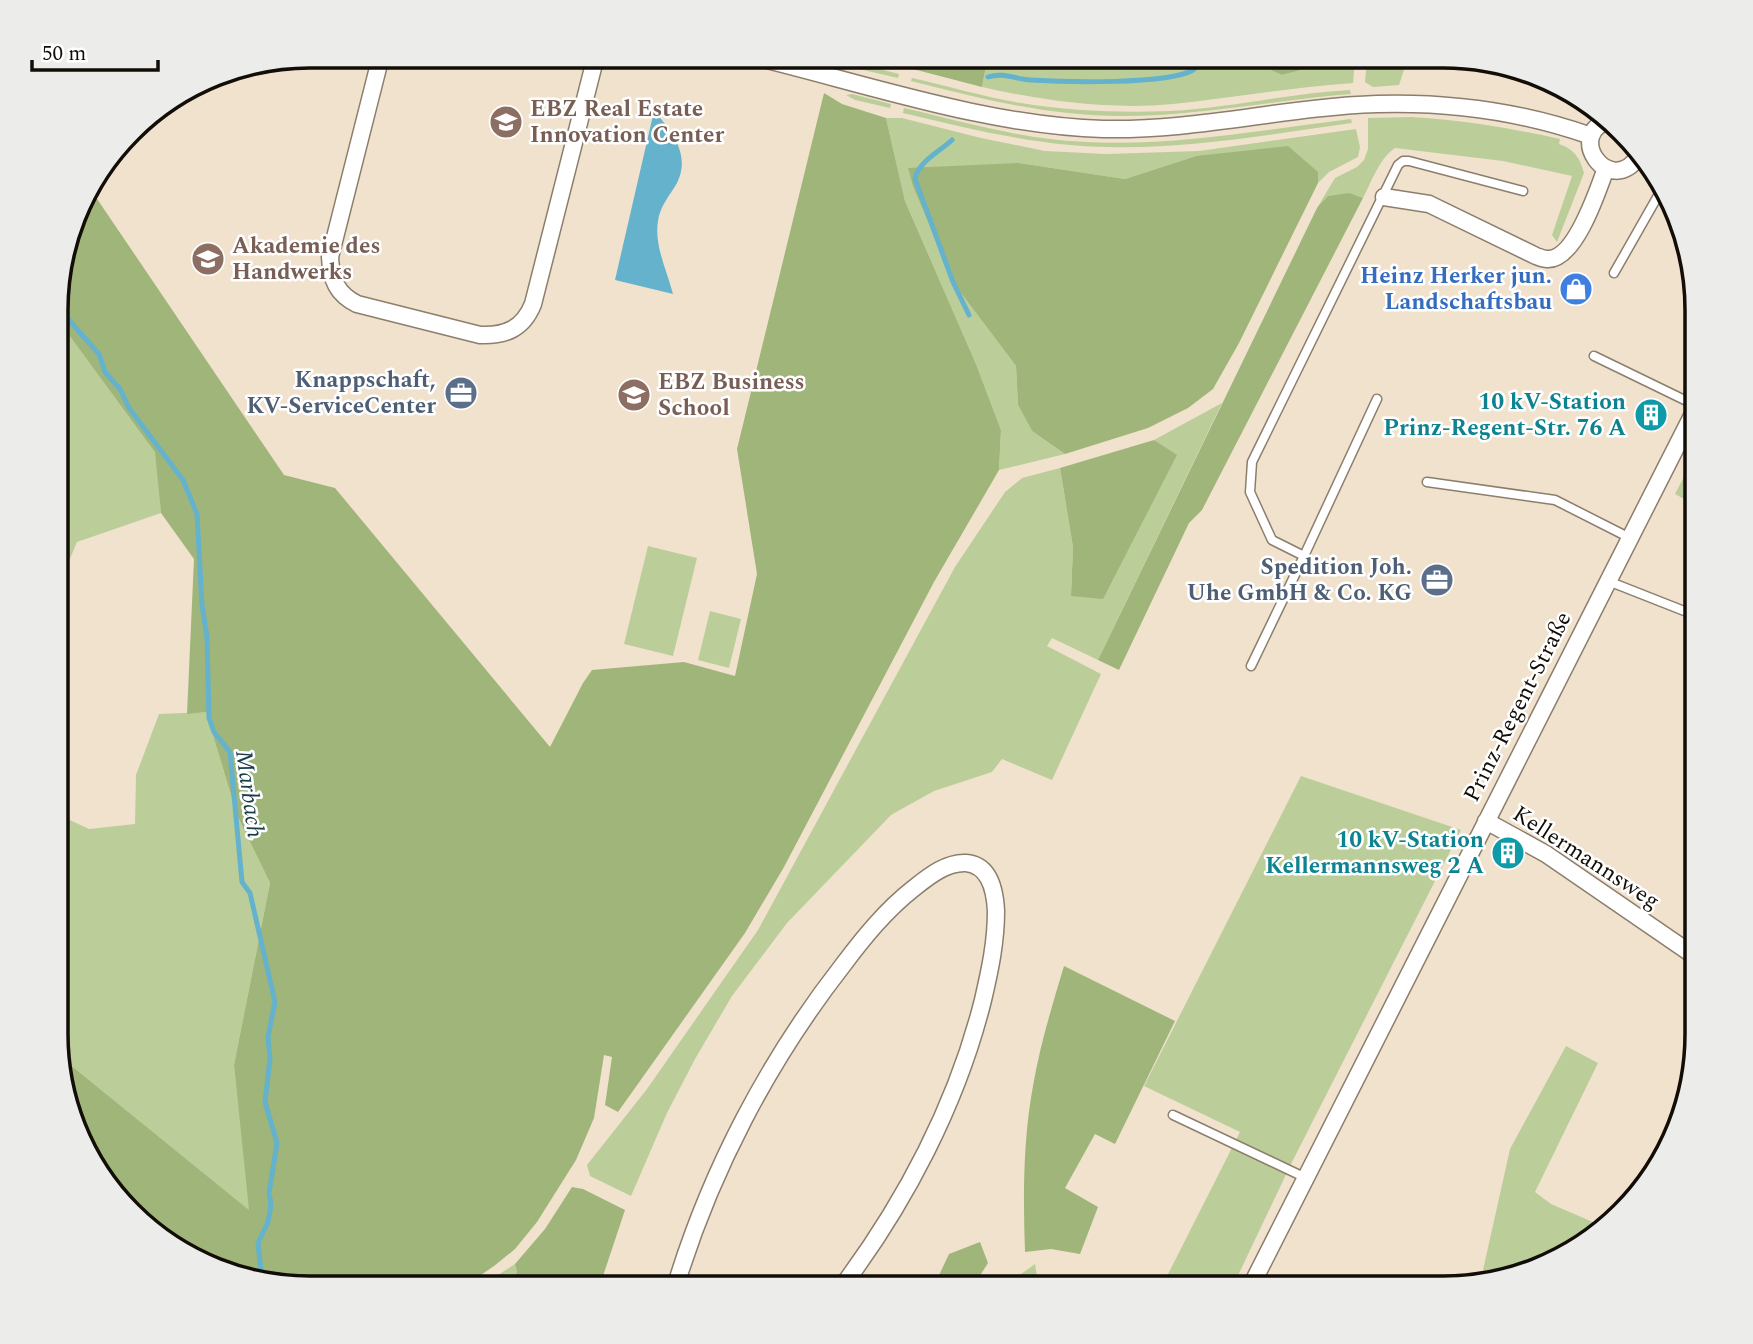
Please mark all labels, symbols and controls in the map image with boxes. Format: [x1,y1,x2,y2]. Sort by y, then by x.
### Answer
scale bar [32,28,158,72]
text: 50 m [42,38,86,70]
place label: EBZ Real Estate Innovation Center [530,92,725,153]
school or university icon: EBZ Real Estate Innovation Center [487,103,525,141]
place label: Akademie des Handwerks [232,229,380,290]
school or university icon: Akademie des Handwerks [189,240,227,278]
place label: Heinz Herker jun. Landschaftsbau [1360,259,1552,320]
shop icon: Heinz Herker jun. Landschaftsbau [1557,270,1595,308]
place label: Knappschaft, KV-ServiceCenter [246,363,436,424]
place label: EBZ Business School [658,365,805,426]
office icon: Knappschaft, KV-ServiceCenter [442,374,480,412]
school or university icon: EBZ Business School [615,376,653,414]
place label: 10 kV-Station Prinz-Regent-Str. 76 A [1383,385,1626,446]
building icon: 10 kV-Station Prinz-Regent-Str. 76 A [1632,396,1670,434]
place label: Spedition Joh. Uhe GmbH & Co. KG [1187,550,1412,611]
office icon: Spedition Joh. Uhe GmbH & Co. KG [1418,561,1456,599]
street label: Prinz-Regent-Straße [1455,606,1581,808]
water label: Marbach [225,748,273,840]
street label: Kellermannsweg [1505,797,1667,919]
place label: 10 kV-Station Kellermannsweg 2 A [1265,823,1484,884]
building icon: 10 kV-Station Kellermannsweg 2 A [1489,834,1527,872]

